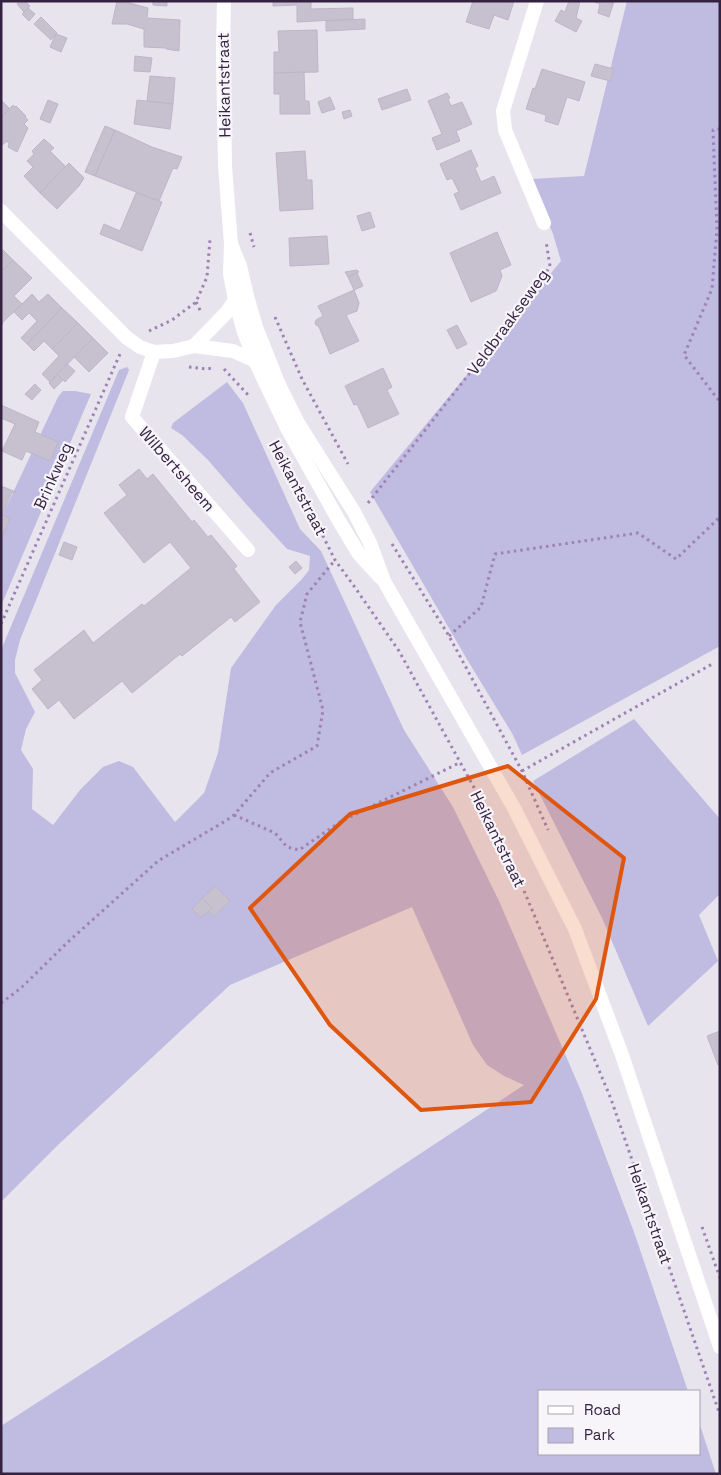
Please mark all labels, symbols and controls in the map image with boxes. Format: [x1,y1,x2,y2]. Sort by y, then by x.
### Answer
street label: Heikantstraat [213,32,235,138]
street label: Veldbraakseweg [462,265,554,379]
street label: Wilbertsheem [134,422,220,516]
street label: Heikantstraat [264,437,332,539]
street label: Brinkweg [29,439,77,513]
street label: Heikantstraat [466,787,530,891]
street label: Heikantstraat [623,1161,677,1267]
legend [538,1390,701,1455]
text: Road [584,1400,621,1419]
text: Park [584,1425,615,1444]

